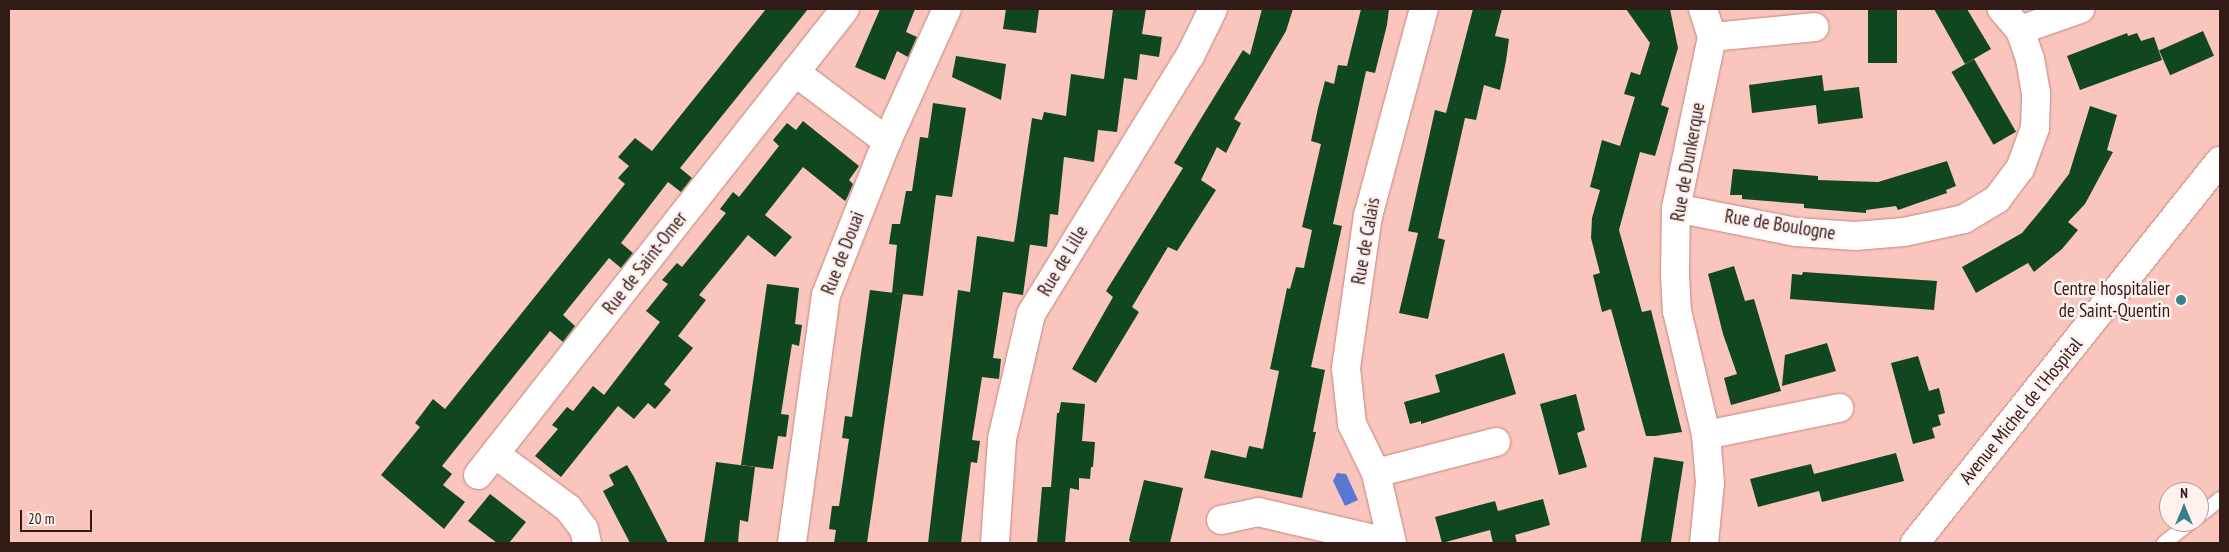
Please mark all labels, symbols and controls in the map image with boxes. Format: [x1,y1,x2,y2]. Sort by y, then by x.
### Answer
street label: Rue de Dunkerque [1666,101,1710,223]
street label: Rue de Calais [1347,196,1385,286]
street label: Rue de Boulogne [1723,205,1837,245]
street label: Rue de Saint-Omer [598,207,692,319]
street label: Rue de Douai [817,208,869,298]
street label: Rue de Lille [1033,222,1093,300]
place label: Centre hospitalier de Saint-Quentin [2054,278,2170,322]
marker: Centre hospitalier de Saint-Quentin [2174,293,2188,307]
street label: Avenue Michel de l'Hospital [1955,333,2087,489]
north arrow [2159,482,2209,532]
text: N [2180,484,2188,502]
scale bar [22,500,95,532]
text: 20 m [28,509,54,528]

